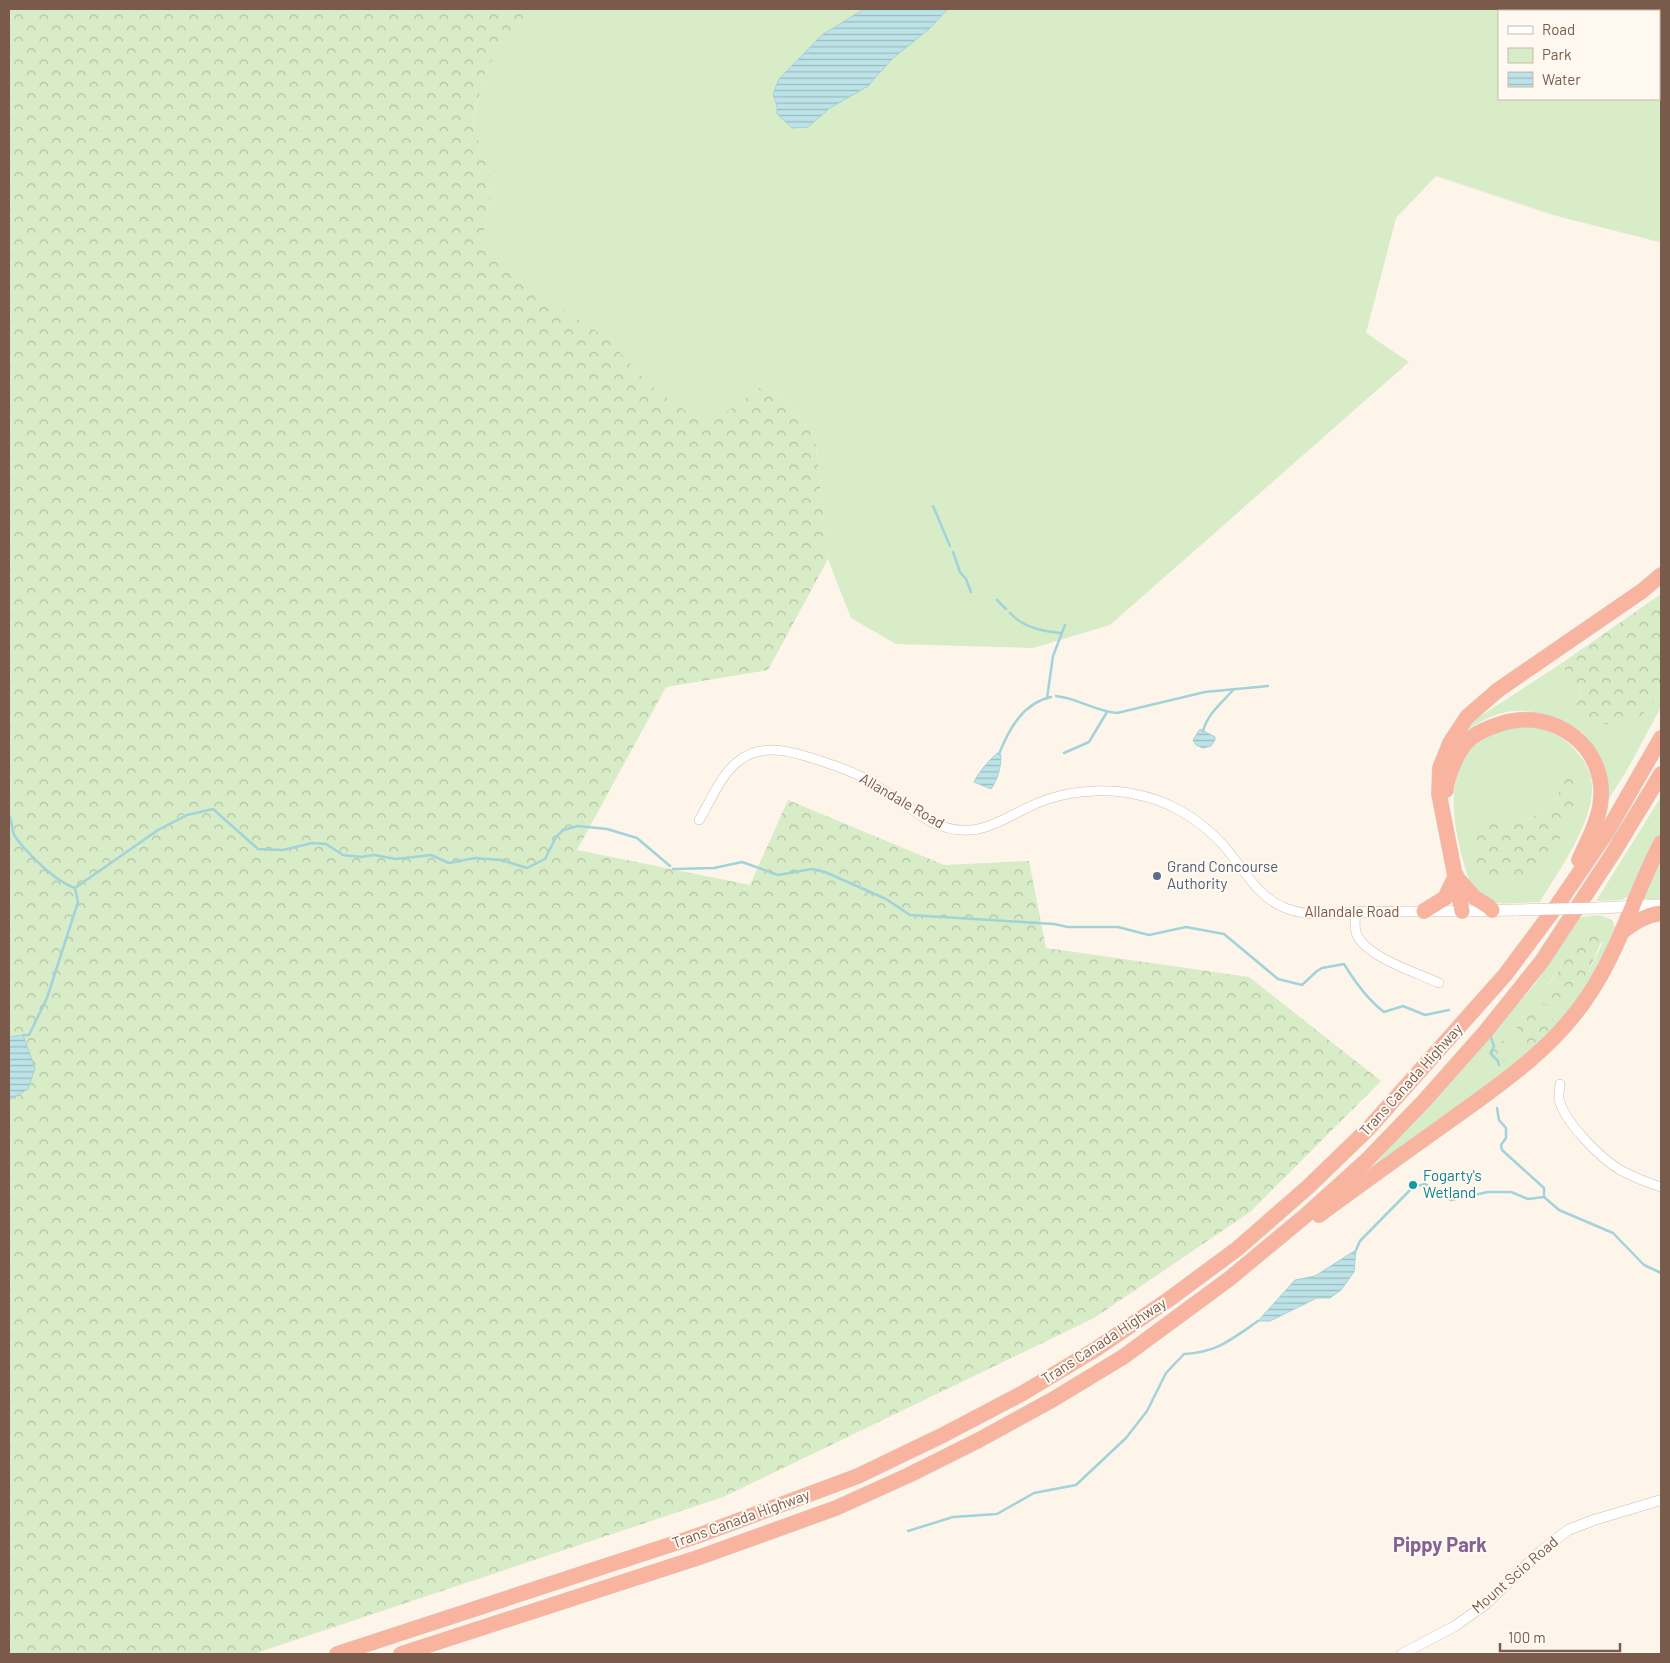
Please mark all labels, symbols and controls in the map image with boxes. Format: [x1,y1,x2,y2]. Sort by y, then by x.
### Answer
legend [1498,10,1660,100]
text: Road [1542,20,1575,38]
text: Park [1542,45,1572,63]
text: Water [1542,70,1581,88]
street label: Allandale Road [857,769,948,832]
place label: Grand Concourse Authority [1167,857,1278,892]
marker: Grand Concourse Authority [1151,870,1163,882]
street label: Allandale Road [1304,902,1400,920]
street label: Trans Canada Highway [1355,1019,1466,1139]
place label: Fogarty's Wetland [1423,1166,1482,1201]
marker: Fogarty's Wetland [1407,1179,1419,1191]
street label: Trans Canada Highway [1038,1293,1169,1387]
street label: Trans Canada Highway [669,1485,812,1551]
district label: Pippy Park [1393,1532,1487,1556]
street label: Mount Scio Road [1468,1532,1561,1617]
scale bar [1500,1620,1620,1652]
text: 100 m [1508,1628,1546,1646]

